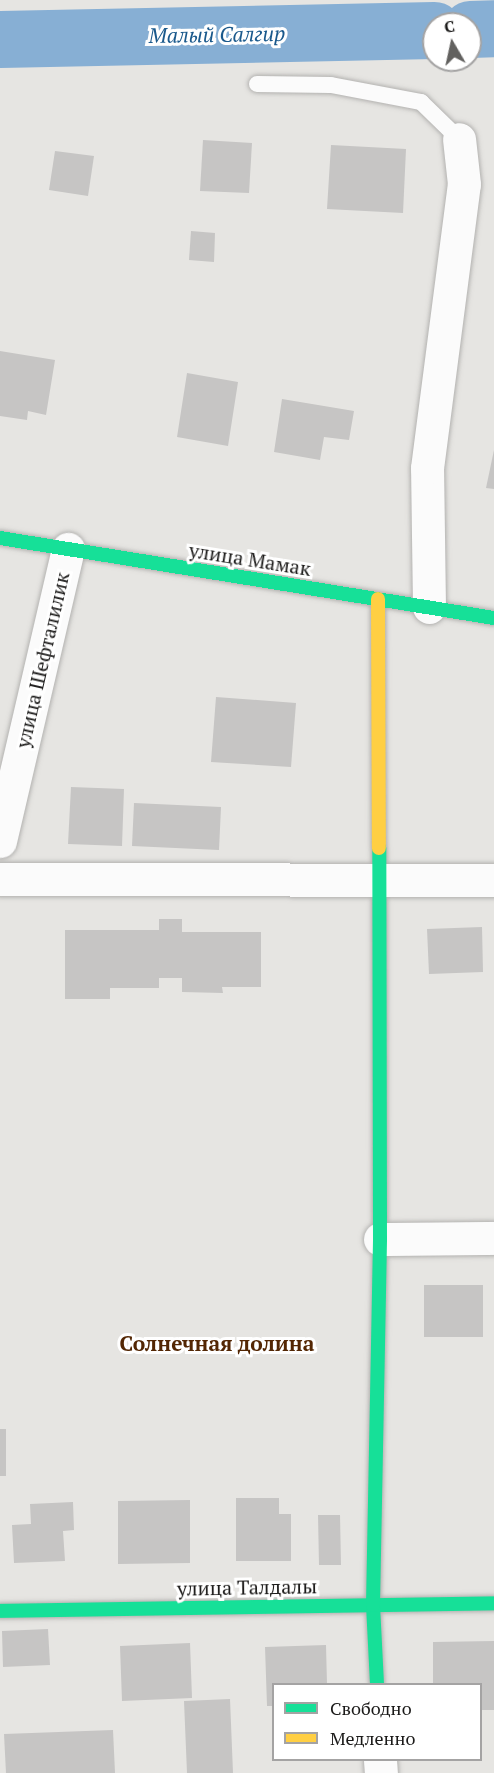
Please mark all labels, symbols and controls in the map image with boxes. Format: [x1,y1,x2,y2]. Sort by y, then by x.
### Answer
north arrow [422,12,482,72]
text: С [443,15,456,38]
water label: Малый Салгир [148,20,286,48]
street label: улица Мамак [187,538,313,580]
street label: улица Шефталилик [10,570,74,750]
district label: Солнечная долина [119,1330,315,1356]
street label: улица Талдалы [177,1574,317,1600]
legend [272,1683,482,1761]
text: Свободно [330,1696,412,1720]
text: Медленно [330,1726,416,1750]

